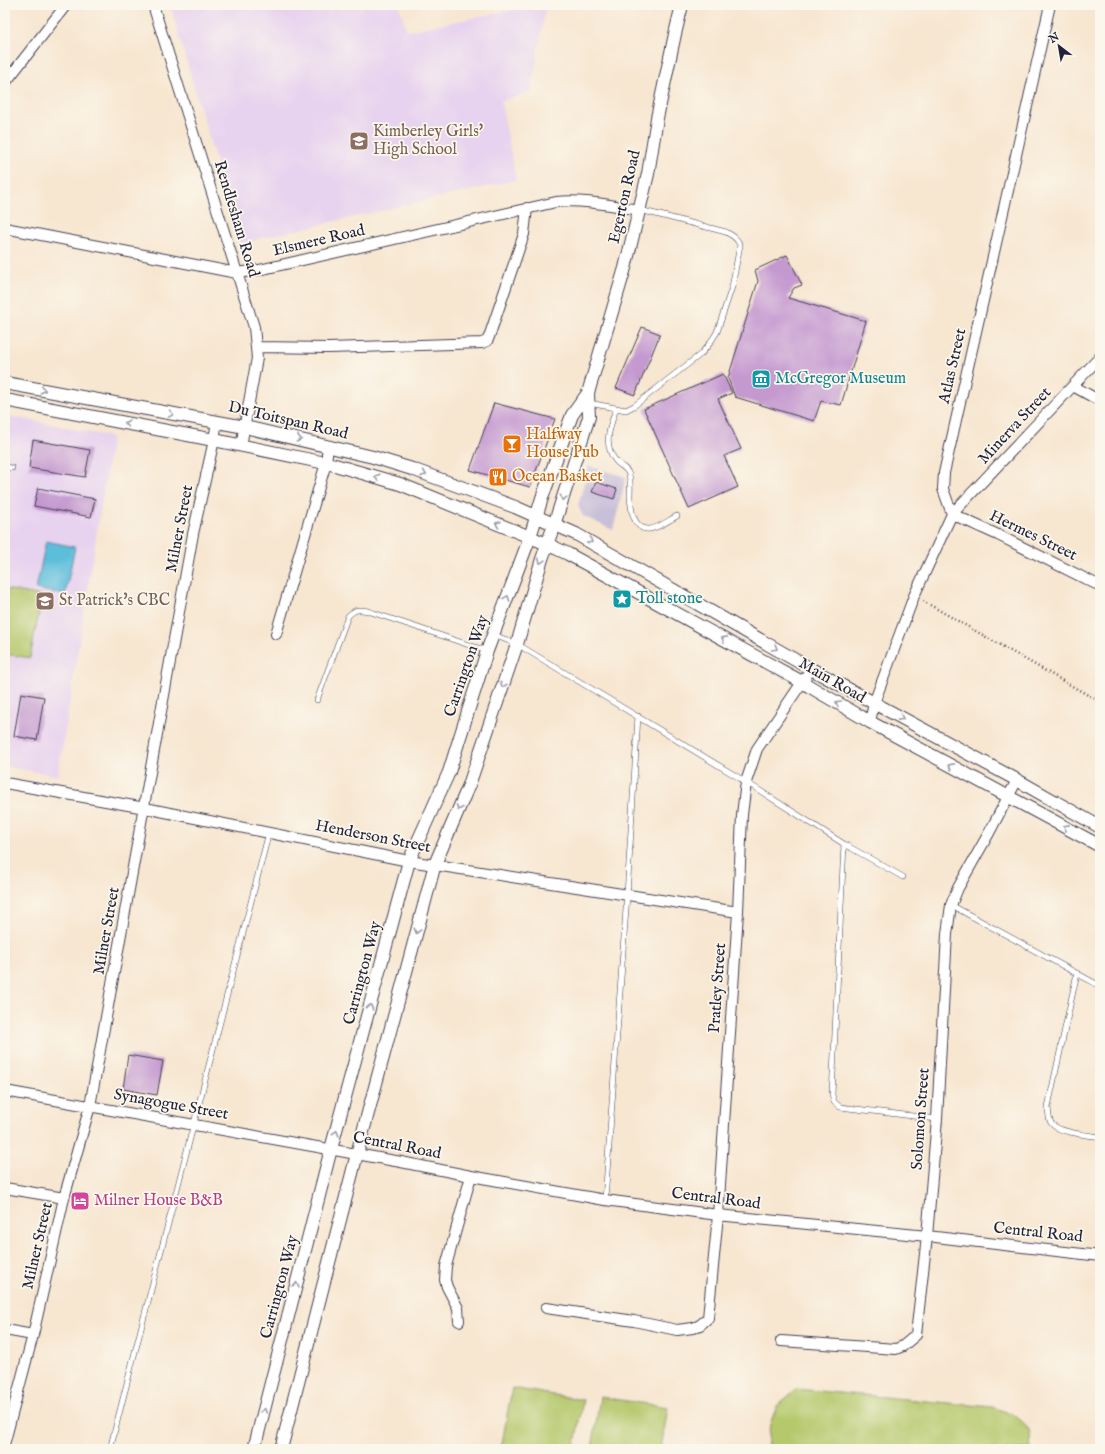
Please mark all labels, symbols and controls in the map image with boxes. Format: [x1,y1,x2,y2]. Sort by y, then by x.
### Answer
north arrow [1039,26,1079,66]
text: N [1046,30,1062,47]
place label: Kimberley Girls' High School [373,122,483,160]
school or university icon: Kimberley Girls' High School [348,130,370,152]
street label: Egerton Road [605,148,646,246]
street label: Rendlesham Road [209,158,263,280]
street label: Elsmere Road [271,221,367,261]
street label: Atlas Street [934,326,971,406]
museum icon: McGregor Museum [750,368,772,390]
place label: McGregor Museum [775,369,906,389]
street label: Minerva Street [974,383,1056,469]
one-way arrow [40,386,46,394]
street label: Du Toitspan Road [226,397,350,445]
one-way arrow [168,409,174,417]
one-way arrow [124,420,130,428]
place label: Halfway House Pub [526,425,599,463]
bar icon: Halfway House Pub [501,433,523,455]
one-way arrow [295,435,302,443]
restaurant icon: Ocean Basket [487,466,509,488]
place label: Ocean Basket [512,467,603,487]
one-way arrow [420,469,427,477]
one-way arrow [374,473,381,482]
street label: Milner Street [162,483,198,574]
one-way arrow [559,494,568,501]
street label: Hermes Street [986,506,1081,566]
one-way arrow [495,521,502,529]
one-way arrow [586,537,593,544]
one-way arrow [537,558,546,565]
place icon: Toll stone [611,588,633,610]
place label: Toll stone [636,589,703,609]
school or university icon: St Patrick's CBC [34,590,56,612]
place label: St Patrick's CBC [59,591,170,611]
one-way arrow [502,595,511,602]
street label: Carrington Way [440,612,494,720]
one-way arrow [721,636,728,644]
one-way arrow [771,644,778,651]
street label: Main Road [795,654,870,709]
one-way arrow [499,682,507,689]
one-way arrow [834,700,842,707]
one-way arrow [897,713,904,720]
one-way arrow [948,763,955,770]
one-way arrow [456,803,464,811]
street label: Henderson Street [314,816,433,858]
one-way arrow [1063,825,1070,832]
street label: Milner Street [89,885,125,976]
street label: Carrington Way [340,919,386,1027]
one-way arrow [414,927,422,934]
street label: Pratley Street [705,942,731,1034]
one-way arrow [365,1004,374,1011]
street label: Solomon Street [907,1067,935,1171]
street label: Synagogue Street [112,1085,230,1125]
street label: Central Road [351,1128,443,1164]
one-way arrow [331,1129,340,1136]
street label: Central Road [670,1184,762,1214]
hotel icon: Milner House B&B [69,1190,91,1212]
place label: Milner House B&B [94,1191,223,1211]
street label: Milner Street [18,1200,58,1291]
street label: Central Road [992,1218,1084,1248]
street label: Carrington Way [257,1233,303,1341]
one-way arrow [292,1282,300,1289]
one-way arrow [259,1408,267,1414]

